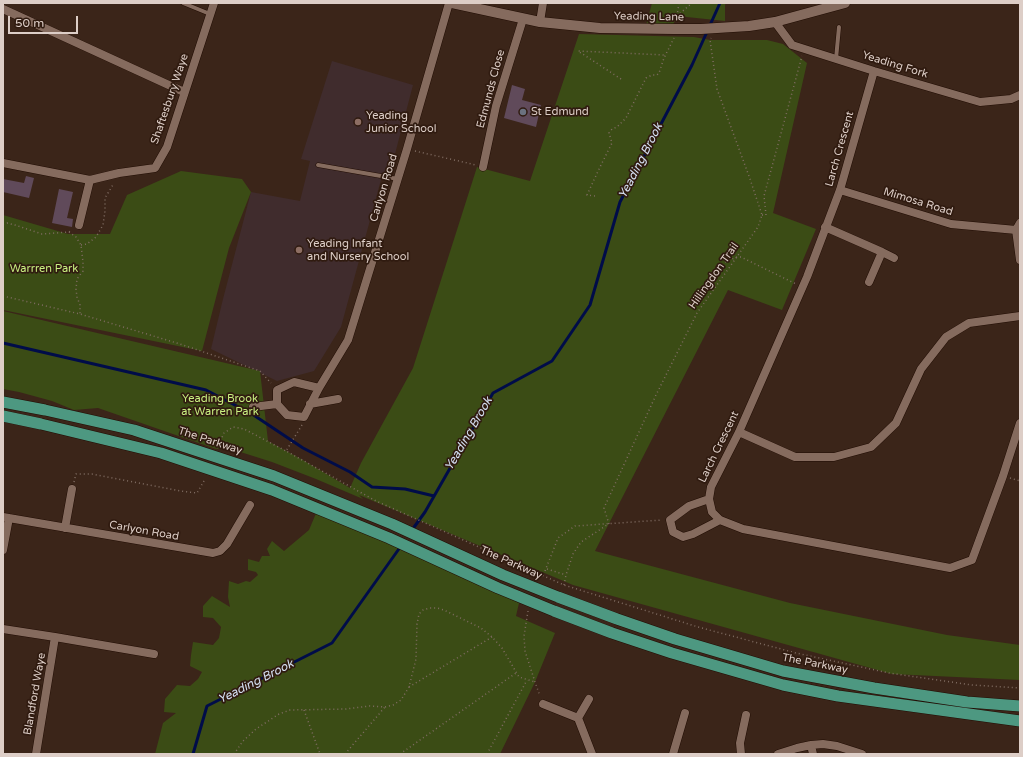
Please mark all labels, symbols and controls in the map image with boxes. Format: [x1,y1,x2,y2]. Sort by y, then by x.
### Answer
scale bar [10,8,80,34]
street label: Yeading Lane [614,10,684,24]
text: 50 m [15,16,44,30]
street label: Edmunds Close [474,48,508,130]
street label: Yeading Fork [861,49,929,81]
street label: Shaftesbury Waye [148,52,192,146]
place label: St Edmund [531,105,589,119]
marker: St Edmund [518,107,528,117]
place label: Yeading Junior School [366,109,436,135]
street label: Larch Crescent [823,110,857,188]
marker: Yeading Junior School [353,117,363,127]
water label: Yeading Brook [616,121,666,201]
street label: Carlyon Road [367,152,401,224]
street label: Mimosa Road [882,185,954,219]
place label: Yeading Infant and Nursery School [307,237,409,263]
street label: Hillingdon Trail [686,240,742,312]
marker: Yeading Infant and Nursery School [294,245,304,255]
park label: Warrren Park [10,262,78,276]
park label: Yeading Brook at Warren Park [181,392,259,418]
water label: Yeading Brook [442,395,496,473]
street label: Larch Crescent [696,409,742,485]
street label: The Parkway [176,424,244,458]
street label: Carlyon Road [108,518,180,544]
street label: The Parkway [478,543,544,583]
street label: The Parkway [781,651,849,677]
street label: Blandford Waye [21,652,49,736]
water label: Yeading Brook [216,657,296,707]

